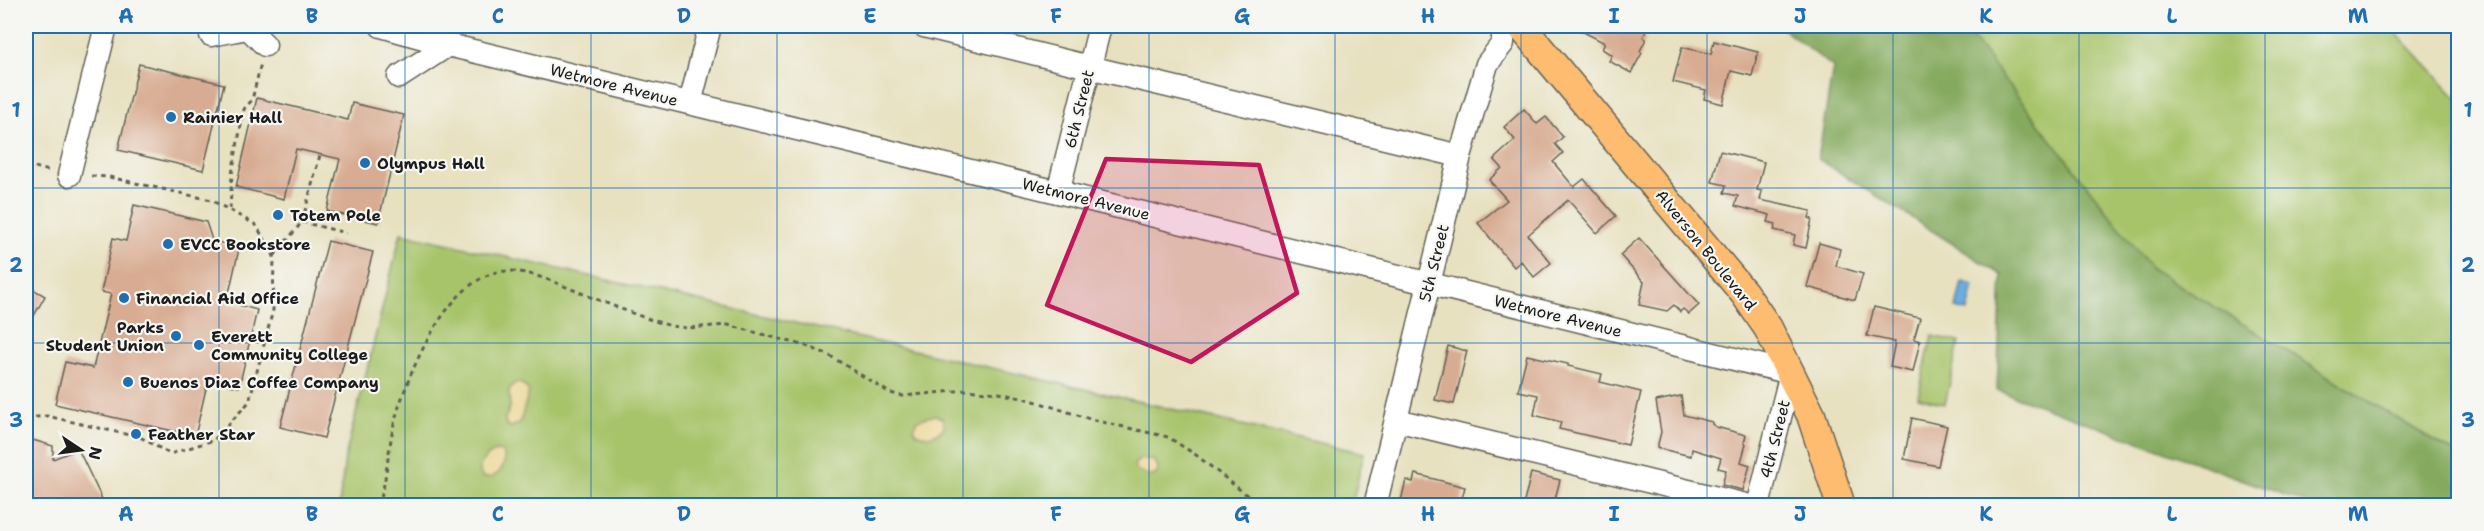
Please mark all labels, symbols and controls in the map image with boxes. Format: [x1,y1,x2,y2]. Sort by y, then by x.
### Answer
text: A [118,3,134,29]
text: B [306,3,318,29]
text: C [492,3,504,29]
text: D [677,3,691,29]
text: E [863,3,877,29]
text: F [1050,3,1062,29]
text: G [1234,3,1250,29]
text: H [1421,3,1435,29]
text: I [1608,3,1620,29]
text: J [1794,3,1807,29]
text: K [1979,3,1993,29]
text: L [2167,3,2178,29]
text: M [2348,3,2369,29]
street label: Wetmore Avenue [548,59,680,111]
street label: 6th Street [1059,68,1099,150]
text: 1 [11,97,21,123]
text: 1 [2463,97,2473,123]
place label: Rainier Hall [183,107,283,128]
marker: Rainier Hall [164,110,178,124]
place label: Olympus Hall [377,153,485,174]
marker: Olympus Hall [358,156,372,170]
street label: Wetmore Avenue [1020,173,1152,225]
street label: Alverson Boulevard [1651,185,1761,315]
place label: Totem Pole [290,205,381,226]
marker: Totem Pole [271,208,285,222]
street label: 5th Street [1414,222,1454,304]
place label: EVCC Bookstore [180,234,311,255]
marker: EVCC Bookstore [161,237,175,251]
text: 2 [9,252,23,278]
text: 2 [2461,252,2475,278]
place label: Financial Aid Office [136,288,299,309]
street label: Wetmore Avenue [1492,290,1624,342]
marker: Financial Aid Office [117,291,131,305]
place label: Parks Student Union [46,317,164,356]
place label: Everett Community College [211,326,369,365]
marker: Parks Student Union [169,329,183,343]
marker: Everett Community College [192,338,206,352]
place label: Buenos Diaz Coffee Company [140,372,379,393]
marker: Buenos Diaz Coffee Company [121,375,135,389]
street label: 4th Street [1755,397,1795,481]
text: 3 [9,407,23,433]
text: 3 [2461,407,2475,433]
north arrow [51,420,111,480]
place label: Feather Star [148,424,256,445]
marker: Feather Star [129,427,143,441]
text: N [83,445,107,462]
text: A [118,501,134,527]
text: B [306,501,318,527]
text: C [492,501,504,527]
text: D [677,501,691,527]
text: E [863,501,877,527]
text: F [1050,501,1062,527]
text: G [1234,501,1250,527]
text: H [1421,501,1435,527]
text: I [1608,501,1620,527]
text: J [1794,501,1807,527]
text: K [1979,501,1993,527]
text: L [2167,501,2178,527]
text: M [2348,501,2369,527]

